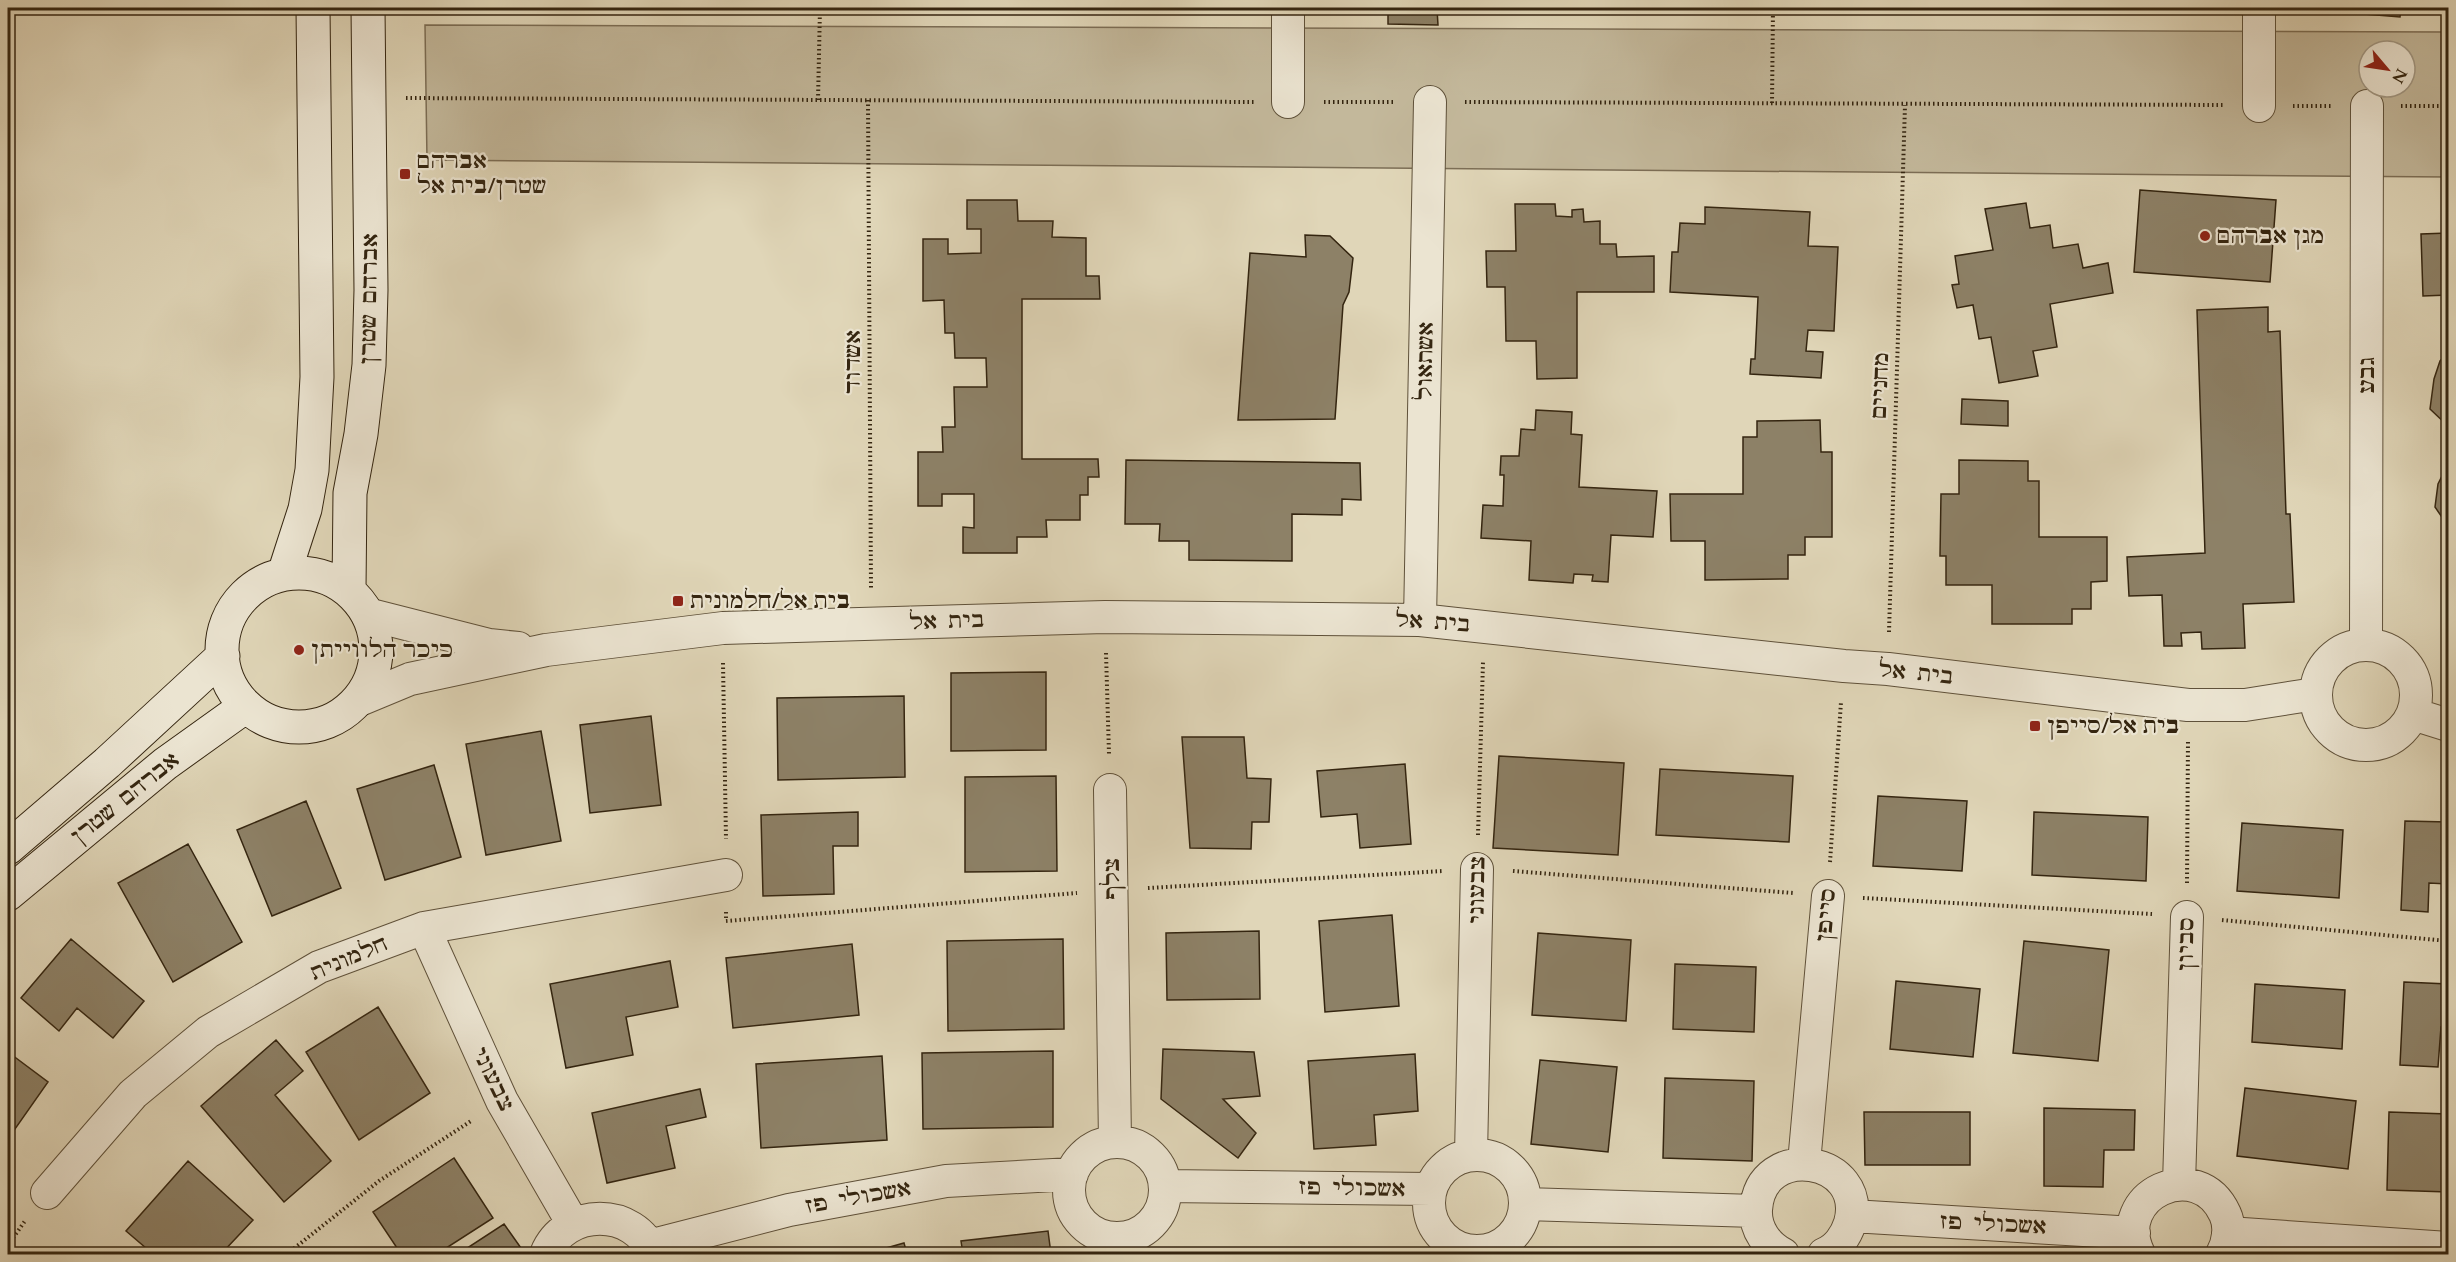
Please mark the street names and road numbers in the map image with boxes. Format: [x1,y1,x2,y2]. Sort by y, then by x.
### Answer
street label: אברהם שטרן [353,233,385,365]
street label: אשתאול [1409,321,1441,401]
street label: אשדוד [838,330,868,394]
street label: מחניים [1864,352,1896,420]
street label: גבע [2352,357,2382,393]
street label: בית אל [1394,604,1472,640]
street label: בית אל [909,605,985,637]
street label: בית אל [1877,654,1955,692]
street label: אברהם שטרן [64,745,186,851]
street label: צבעוני [1461,856,1493,924]
street label: צלף [1097,858,1127,900]
street label: סייפן [1809,887,1843,943]
street label: סביון [2171,917,2201,971]
street label: חלמונית [305,928,393,988]
street label: צבעוני [465,1042,521,1116]
street label: אשכולי פז [1298,1172,1406,1204]
street label: אשכולי פז [803,1173,913,1221]
street label: אשכולי פז [1939,1206,2047,1242]

